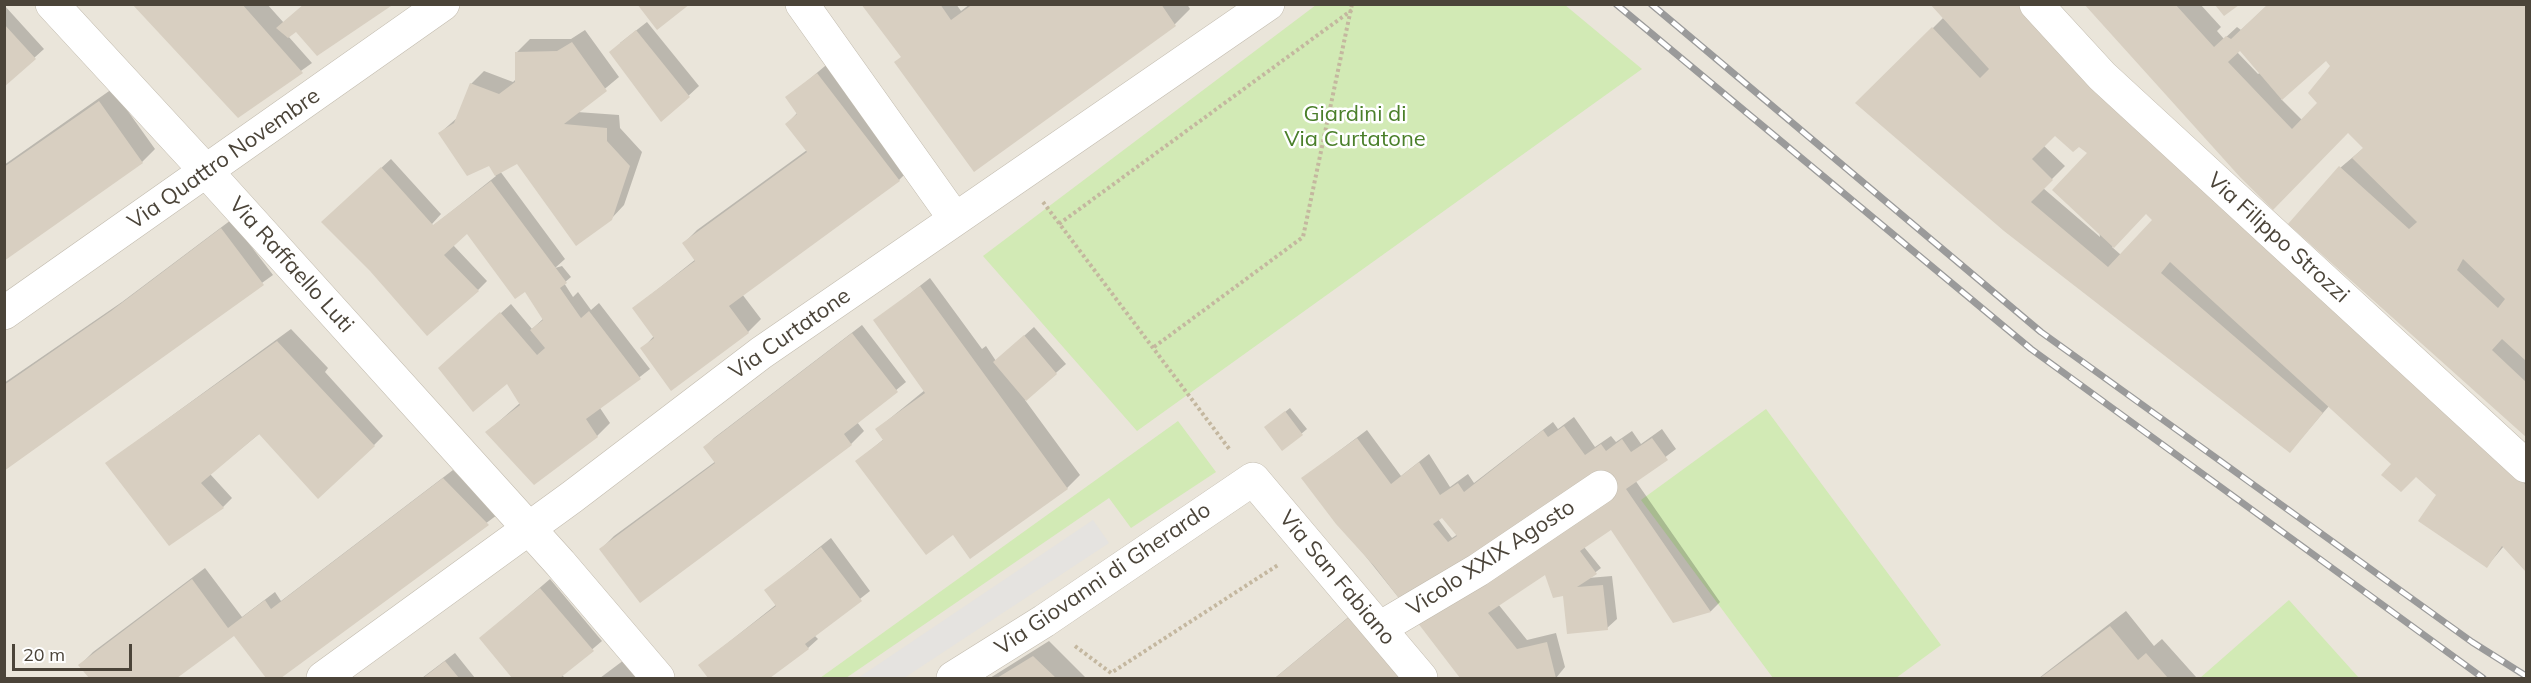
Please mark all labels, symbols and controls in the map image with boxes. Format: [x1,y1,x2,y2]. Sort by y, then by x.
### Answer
street label: Via Quattro Novembre [123,83,325,235]
park label: Giardini di Via Curtatone [1284,101,1426,152]
street label: Via Filippo Strozzi [2202,167,2354,309]
street label: Via Raffaello Luti [223,192,359,338]
street label: Via Curtatone [724,283,856,385]
street label: Vicolo XXIX Agosto [1402,494,1580,622]
street label: Via Giovanni di Gherardo [990,497,1216,661]
street label: Via San Fabiano [1273,505,1401,651]
scale bar [15,632,135,670]
text: 20 m [23,643,65,666]

